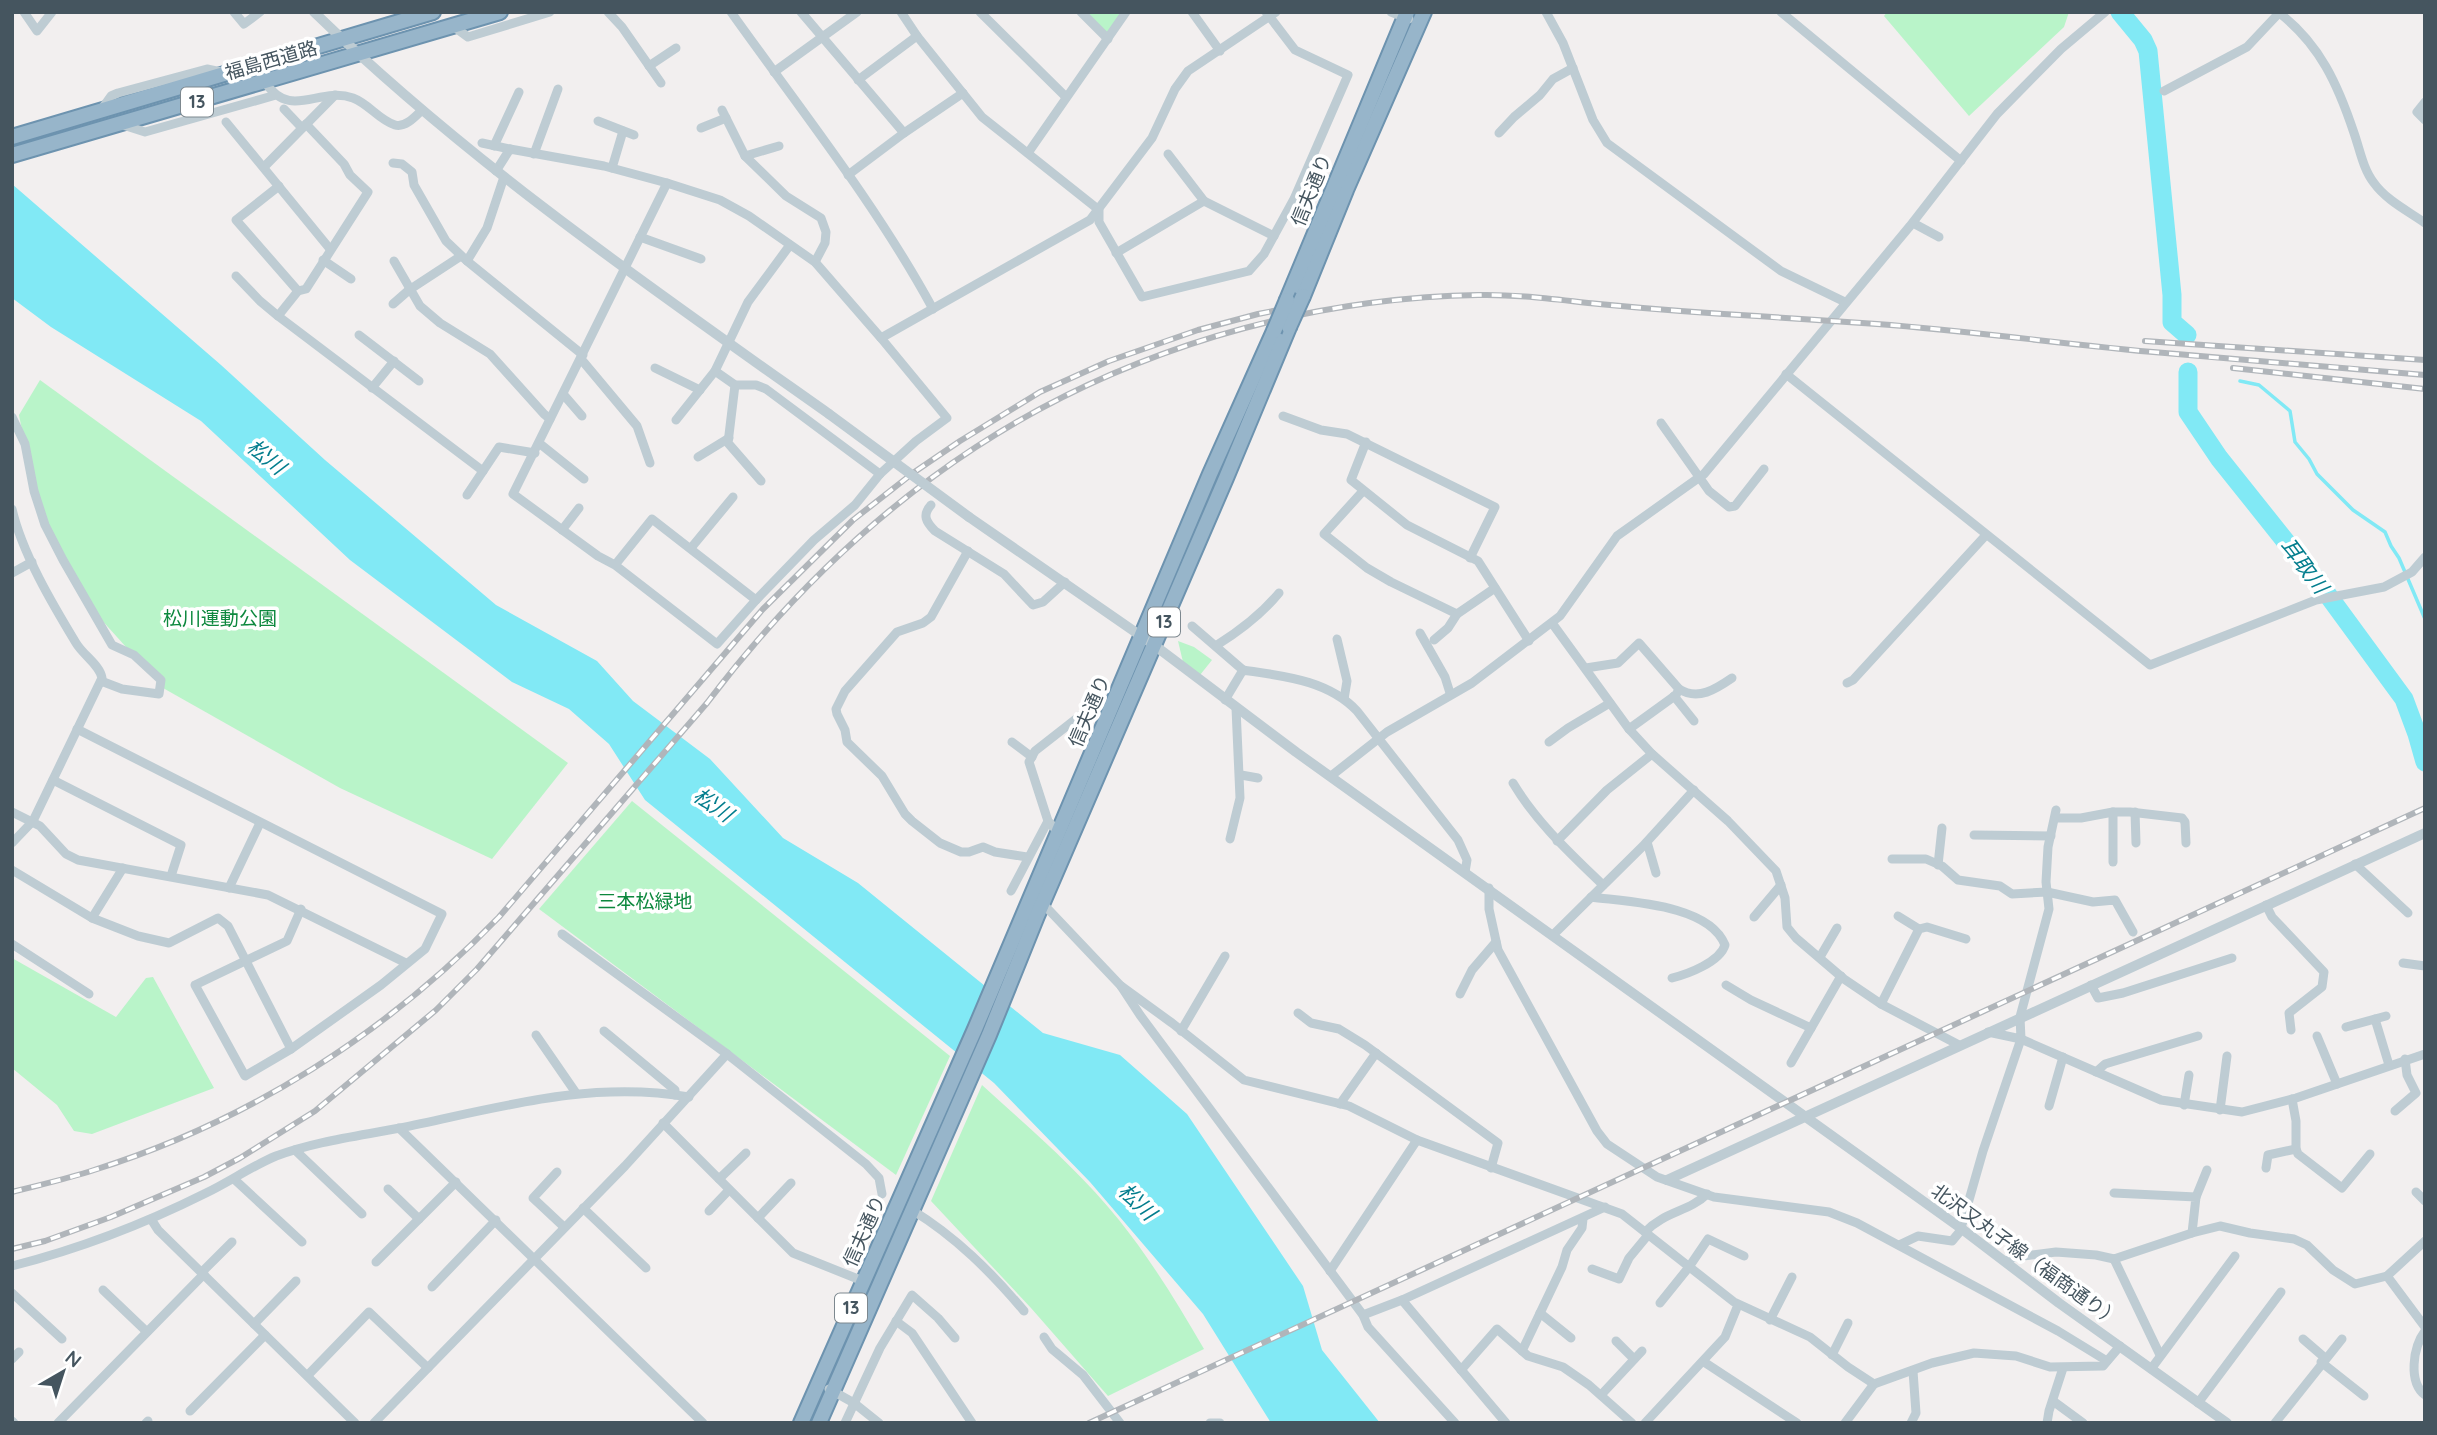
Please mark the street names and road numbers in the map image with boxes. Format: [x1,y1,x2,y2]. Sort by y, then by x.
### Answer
street label: 福島西道路 [222,35,320,85]
road number: 13 [181,88,213,116]
street label: 信夫通り [1286,150,1336,230]
road number: 13 [1148,608,1180,636]
street label: 信夫通り [1063,671,1115,751]
street label: 北沢又丸子線（福商通り） [1927,1178,2125,1332]
street label: 信夫通り [838,1191,890,1271]
road number: 13 [835,1294,867,1322]

